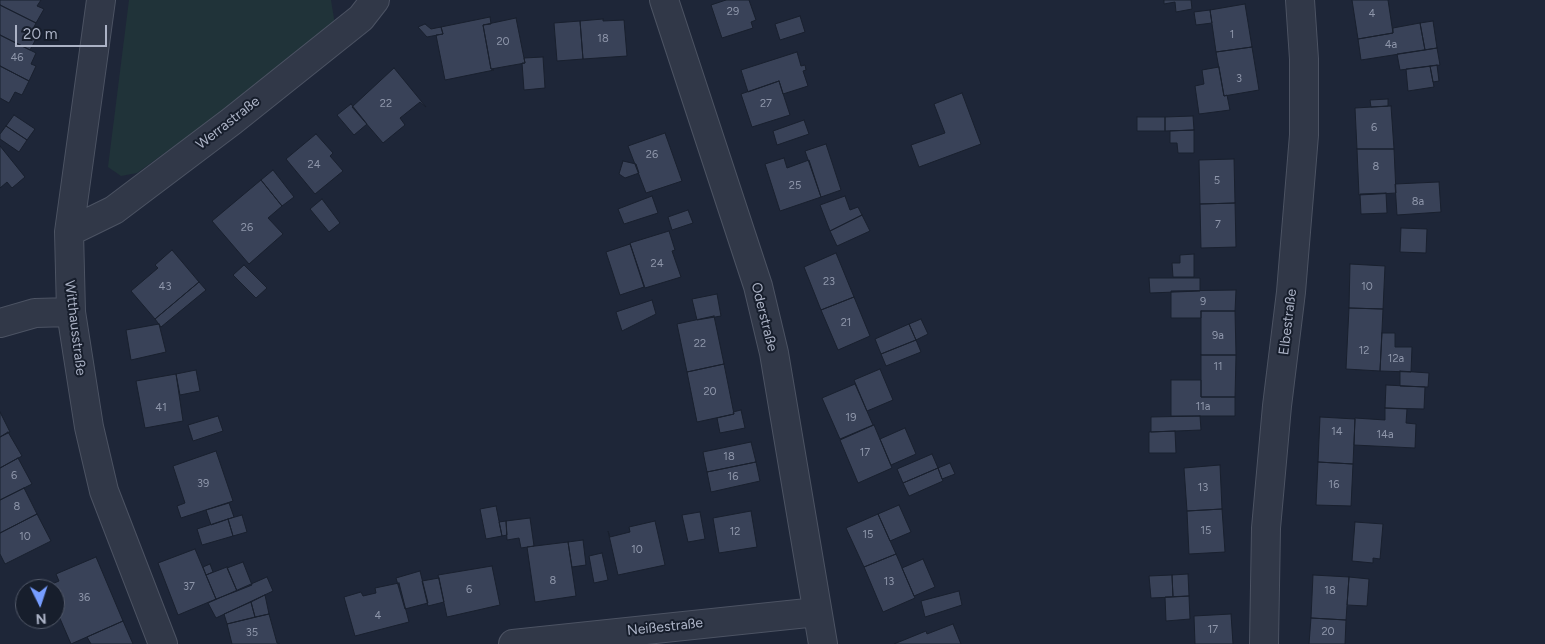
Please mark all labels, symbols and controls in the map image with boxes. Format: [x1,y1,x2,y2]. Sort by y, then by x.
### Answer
house number: 29 [727,5,739,19]
house number: 4 [1369,7,1375,21]
scale bar [18,15,110,47]
text: 20 m [23,25,57,43]
house number: 1 [1230,28,1234,42]
house number: 18 [597,32,609,46]
house number: 20 [496,35,510,49]
house number: 4a [1385,38,1397,52]
house number: 46 [10,51,24,65]
house number: 3 [1236,72,1242,86]
street label: Werrastraße [193,93,263,153]
house number: 22 [380,97,392,111]
house number: 27 [760,97,772,111]
house number: 6 [1371,121,1377,135]
house number: 26 [646,148,658,162]
house number: 24 [308,158,320,172]
house number: 8 [1373,160,1379,174]
house number: 5 [1214,174,1220,188]
house number: 25 [789,179,801,193]
house number: 8a [1412,195,1424,209]
house number: 7 [1215,218,1221,232]
house number: 26 [241,221,253,235]
house number: 24 [651,257,663,271]
house number: 23 [823,275,835,289]
street label: Witthausstraße [61,279,89,377]
house number: 43 [159,280,171,294]
house number: 10 [1361,280,1373,294]
street label: Oderstraße [747,281,781,353]
street label: Elbestraße [1276,288,1300,356]
house number: 9 [1200,295,1206,309]
house number: 21 [841,316,851,330]
house number: 9a [1212,329,1224,343]
house number: 22 [694,337,706,351]
house number: 12 [1359,344,1369,358]
house number: 12a [1388,352,1404,366]
house number: 11 [1213,360,1223,374]
house number: 20 [703,385,717,399]
house number: 11a [1196,400,1210,414]
house number: 41 [155,401,167,415]
house number: 19 [846,411,856,425]
house number: 14 [1331,425,1343,439]
house number: 14a [1377,428,1393,442]
house number: 17 [860,446,870,460]
house number: 18 [723,450,735,464]
house number: 6 [11,469,17,483]
house number: 16 [728,470,738,484]
house number: 39 [197,477,209,491]
house number: 16 [1329,478,1339,492]
house number: 13 [1198,481,1208,495]
house number: 8 [14,500,20,514]
house number: 15 [1201,524,1211,538]
house number: 12 [730,525,740,539]
house number: 15 [863,528,873,542]
house number: 10 [19,530,31,544]
house number: 10 [631,543,643,557]
house number: 8 [550,574,556,588]
house number: 13 [884,575,894,589]
north arrow [15,579,65,629]
house number: 37 [183,580,195,594]
house number: 6 [466,583,472,597]
house number: 18 [1324,584,1336,598]
house number: 36 [78,591,90,605]
house number: 4 [375,609,381,623]
text: N [35,610,47,627]
street label: Neißestraße [626,615,704,639]
house number: 17 [1208,623,1218,637]
house number: 20 [1321,625,1335,639]
house number: 35 [246,626,258,640]

